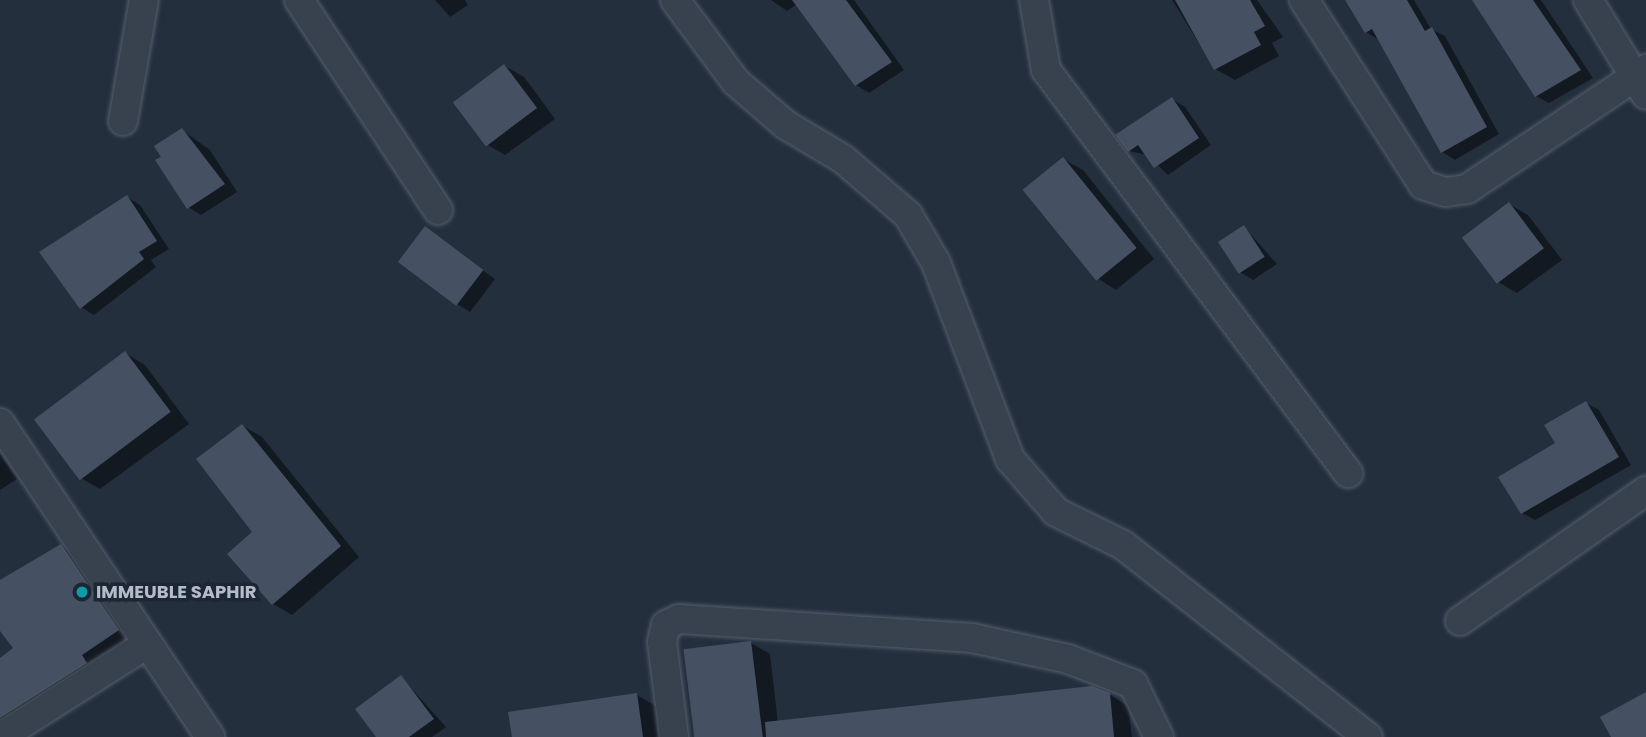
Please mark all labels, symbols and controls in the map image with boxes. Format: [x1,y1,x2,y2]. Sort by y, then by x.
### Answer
place label: IMMEUBLE SAPHIR [96,581,257,603]
marker: IMMEUBLE SAPHIR [74,584,90,600]

